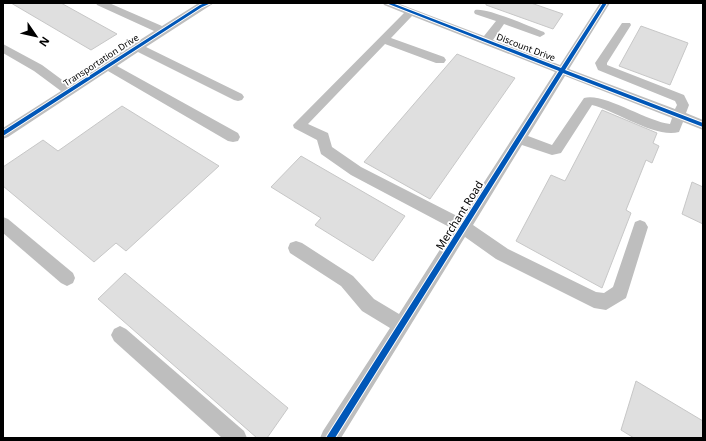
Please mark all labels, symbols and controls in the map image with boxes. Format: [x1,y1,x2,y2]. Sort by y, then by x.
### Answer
north arrow [16,16,56,56]
street label: Discount Drive [495,30,557,64]
street label: Transportation Drive [61,31,141,89]
text: N [36,34,53,50]
street label: Merchant Road [432,178,486,252]

